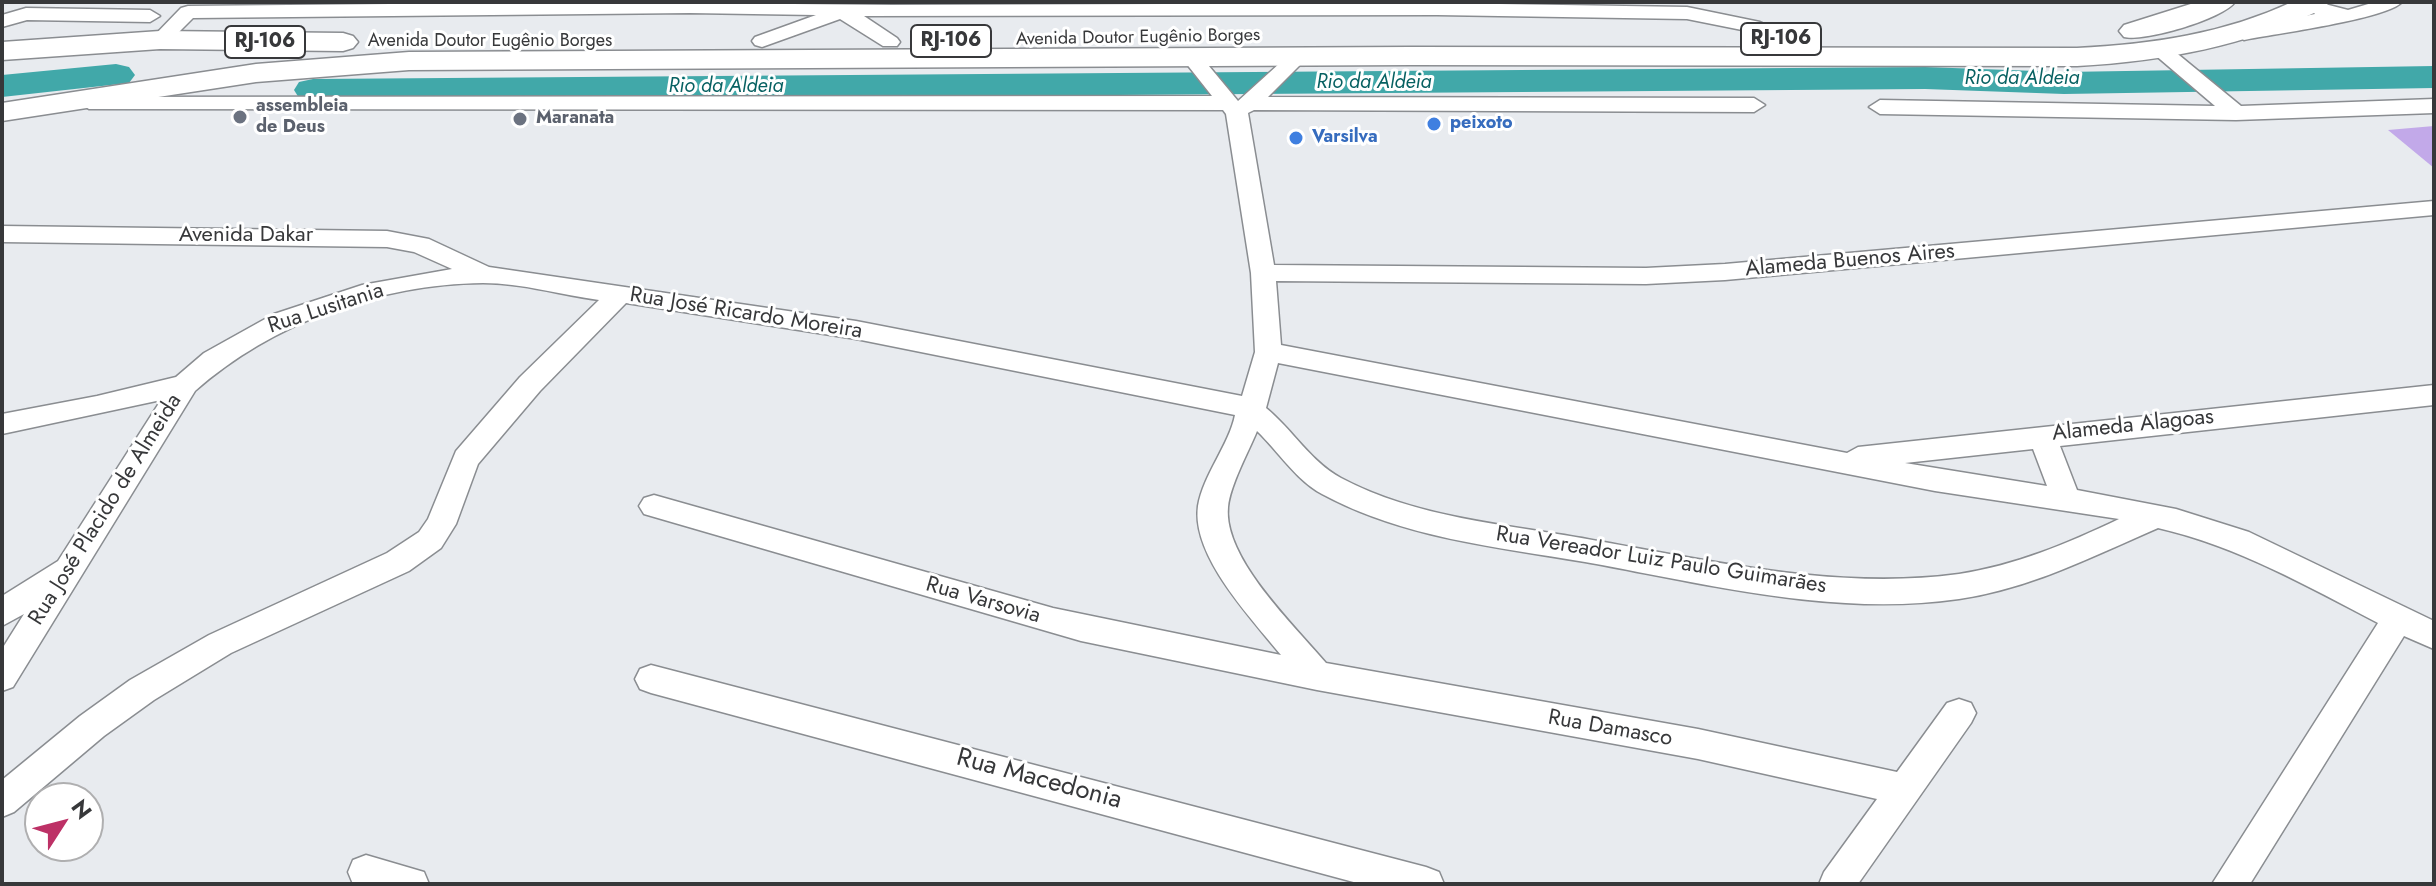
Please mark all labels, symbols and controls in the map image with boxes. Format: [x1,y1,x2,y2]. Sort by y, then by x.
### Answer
road number: RJ-106 [1741,23,1821,55]
road number: RJ-106 [911,25,991,57]
street label: Avenida Doutor Eugênio Borges [1016,25,1260,51]
road number: RJ-106 [225,26,305,58]
street label: Avenida Doutor Eugênio Borges [368,31,612,53]
water label: Rio da Aldeia [1964,67,2080,91]
water label: Rio da Aldeia [1316,71,1432,95]
water label: Rio da Aldeia [668,75,784,99]
place label: assembleia de Deus [256,96,348,138]
marker: assembleia de Deus [231,108,249,126]
place label: Maranata [536,108,614,130]
marker: Maranata [511,110,529,128]
place label: peixoto [1450,113,1513,135]
marker: peixoto [1425,115,1443,133]
place label: Varsilva [1312,127,1378,149]
marker: Varsilva [1287,129,1305,147]
street label: Avenida Dakar [179,223,313,249]
street label: Alameda Buenos Aires [1744,239,1956,283]
street label: Rua Lusitania [265,278,387,340]
street label: Rua José Ricardo Moreira [628,283,864,345]
street label: Rua José Placido de Almeida [24,390,188,630]
street label: Alameda Alagoas [2051,404,2215,448]
street label: Rua Vereador Luiz Paulo Guimarães [1494,522,1828,600]
street label: Rua Varsovia [923,572,1043,630]
street label: Rua Damasco [1546,705,1674,753]
street label: Rua Macedonia [953,743,1125,817]
north arrow [24,782,104,862]
text: N [64,793,100,826]

